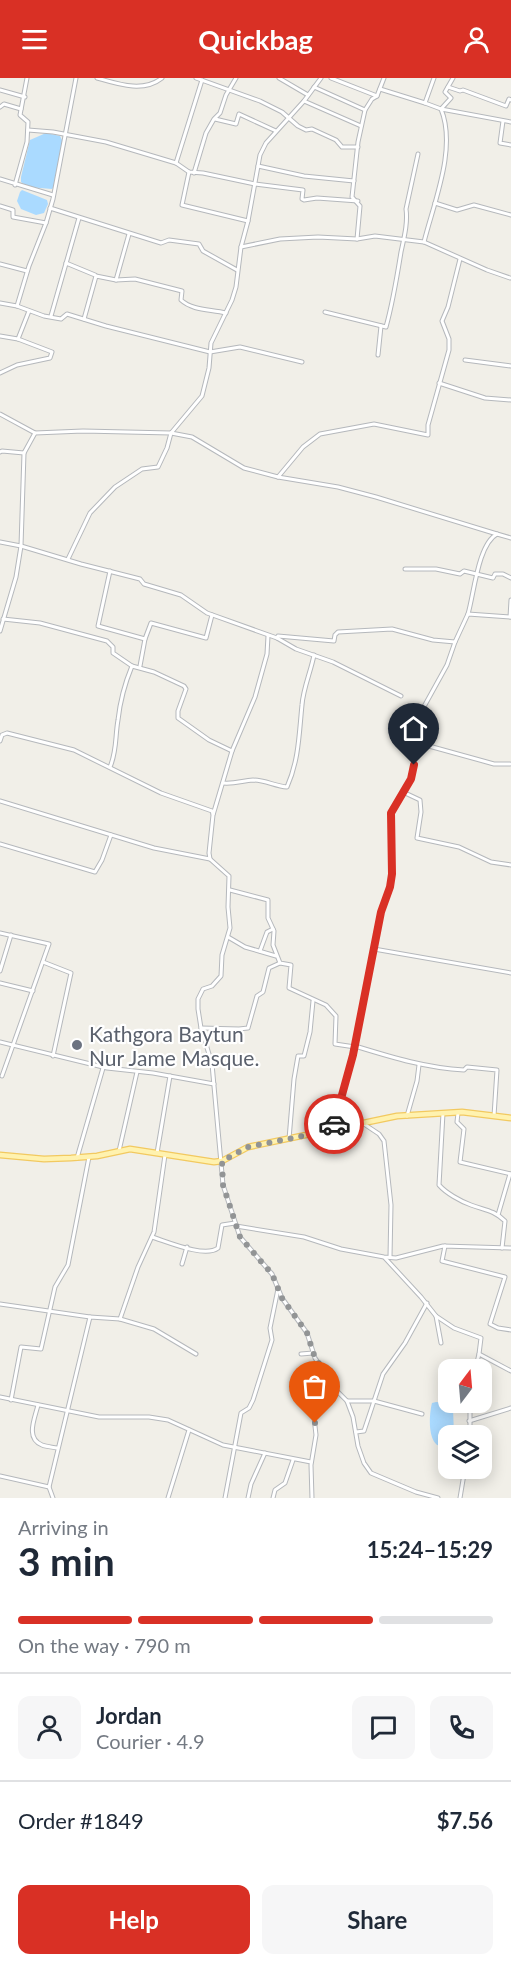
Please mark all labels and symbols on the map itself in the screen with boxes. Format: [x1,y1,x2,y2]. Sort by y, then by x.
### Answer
pin [388,703,439,765]
place label: Kathgora Baytun Nur Jame Masque. [89,1021,259,1070]
marker: Kathgora Baytun Nur Jame Masque. [70,1038,84,1052]
courier [304,1094,364,1154]
north arrow [438,1359,492,1413]
pin [289,1361,340,1423]

